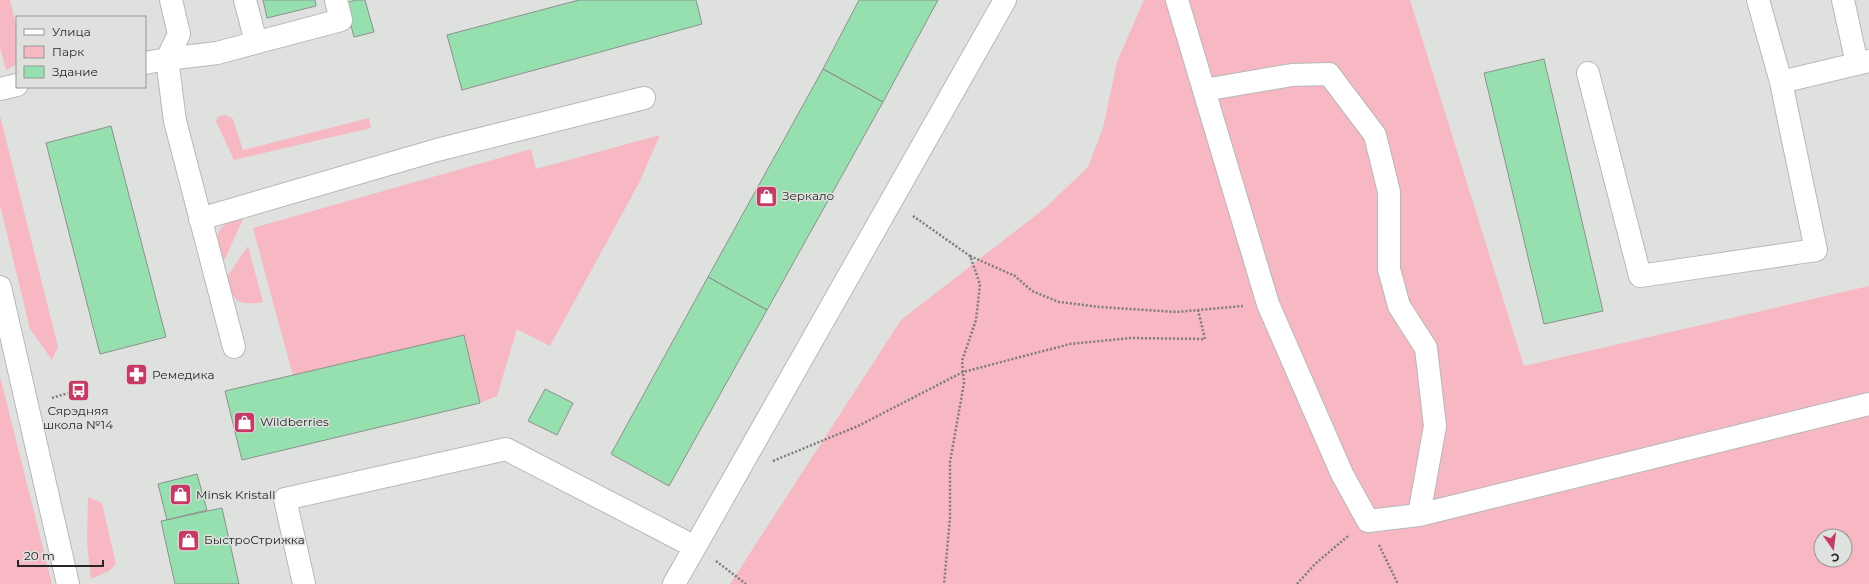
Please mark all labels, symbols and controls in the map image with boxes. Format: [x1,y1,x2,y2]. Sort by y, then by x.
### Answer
legend [16,16,146,88]
text: Улица [52,24,91,39]
text: Парк [52,44,84,59]
text: Здание [52,64,98,79]
shop icon: Зеркало [754,183,780,209]
place label: Зеркало [782,188,835,203]
pharmacy icon: Ремедика [123,362,149,388]
place label: Ремедика [152,367,214,382]
bus stop icon: Сярэдняя школа №14 [65,377,91,403]
place label: Сярэдняя школа №14 [43,403,113,432]
shop icon: Wildberries [232,409,258,435]
place label: Wildberries [260,414,329,429]
shop icon: Minsk Kristall [168,482,194,508]
place label: Minsk Kristall [196,487,275,502]
shop icon: БыстроСтрижка [175,527,201,553]
north arrow [1813,528,1853,568]
place label: БыстроСтрижка [204,532,305,547]
scale bar [18,542,103,568]
text: 20 m [24,548,55,563]
text: С [1830,550,1841,565]

